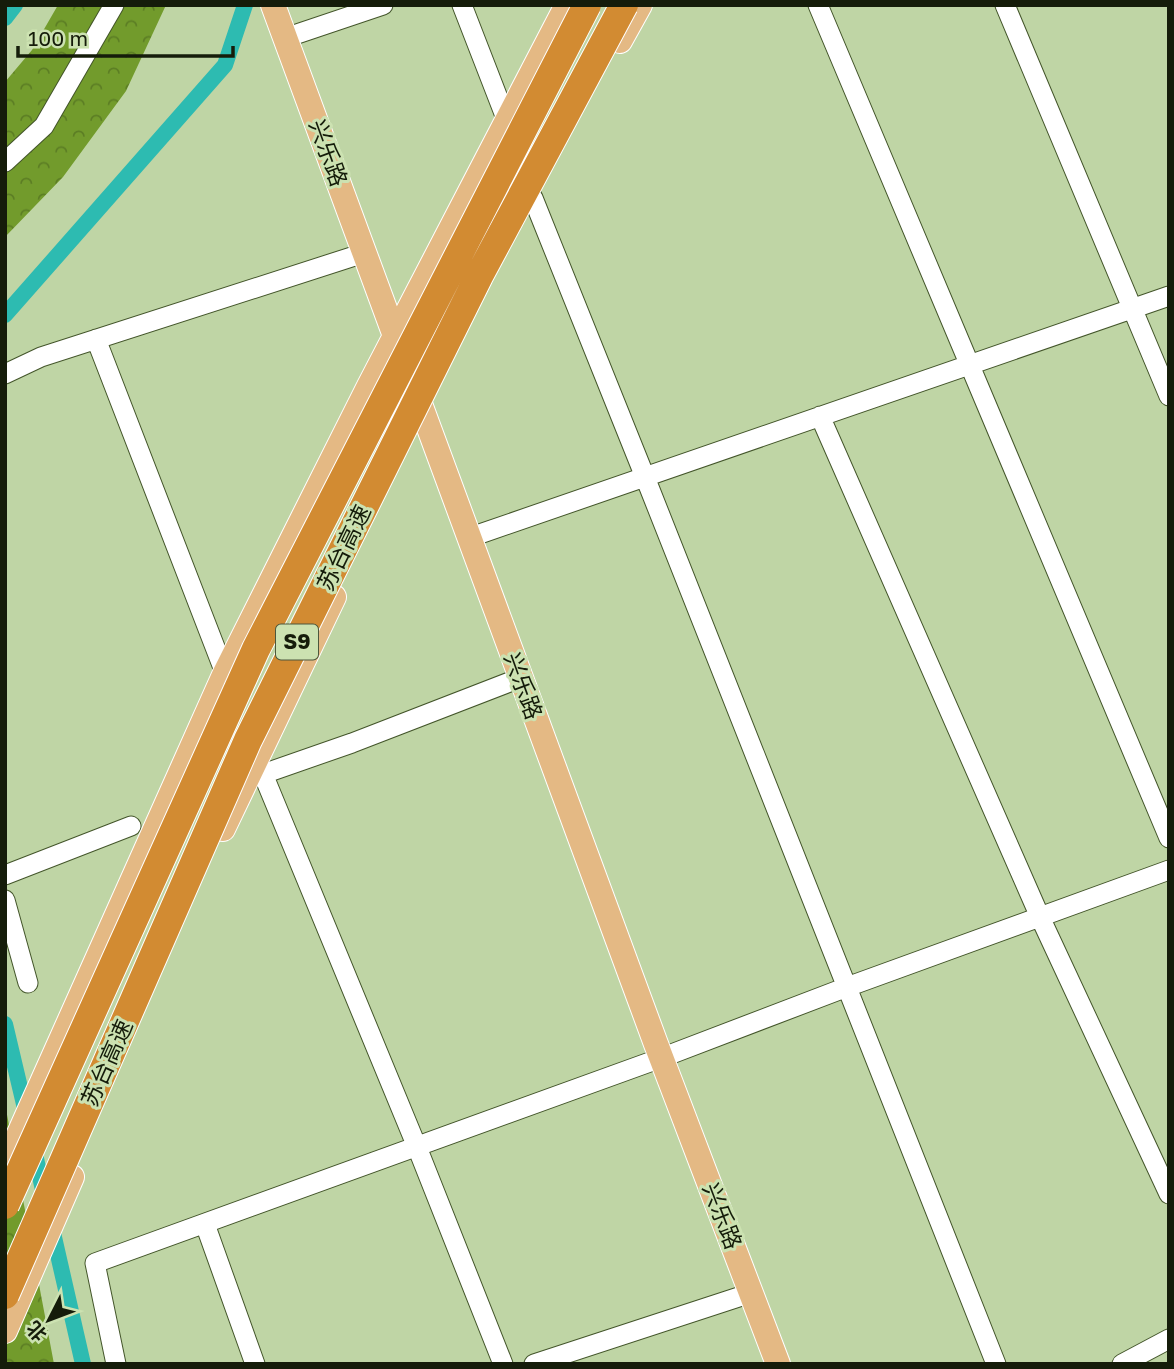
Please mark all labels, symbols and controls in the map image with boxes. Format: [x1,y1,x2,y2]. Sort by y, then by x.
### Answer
scale bar [18,14,233,58]
text: 100 m [28,25,88,51]
street label: 兴乐路 [304,115,354,190]
street label: 苏台高速 [310,500,376,595]
road number: S9 [276,624,318,660]
street label: 兴乐路 [499,648,549,723]
street label: 苏台高速 [75,1015,138,1110]
street label: 兴乐路 [697,1178,748,1253]
north arrow [14,1285,84,1355]
text: 北 [21,1317,51,1346]

